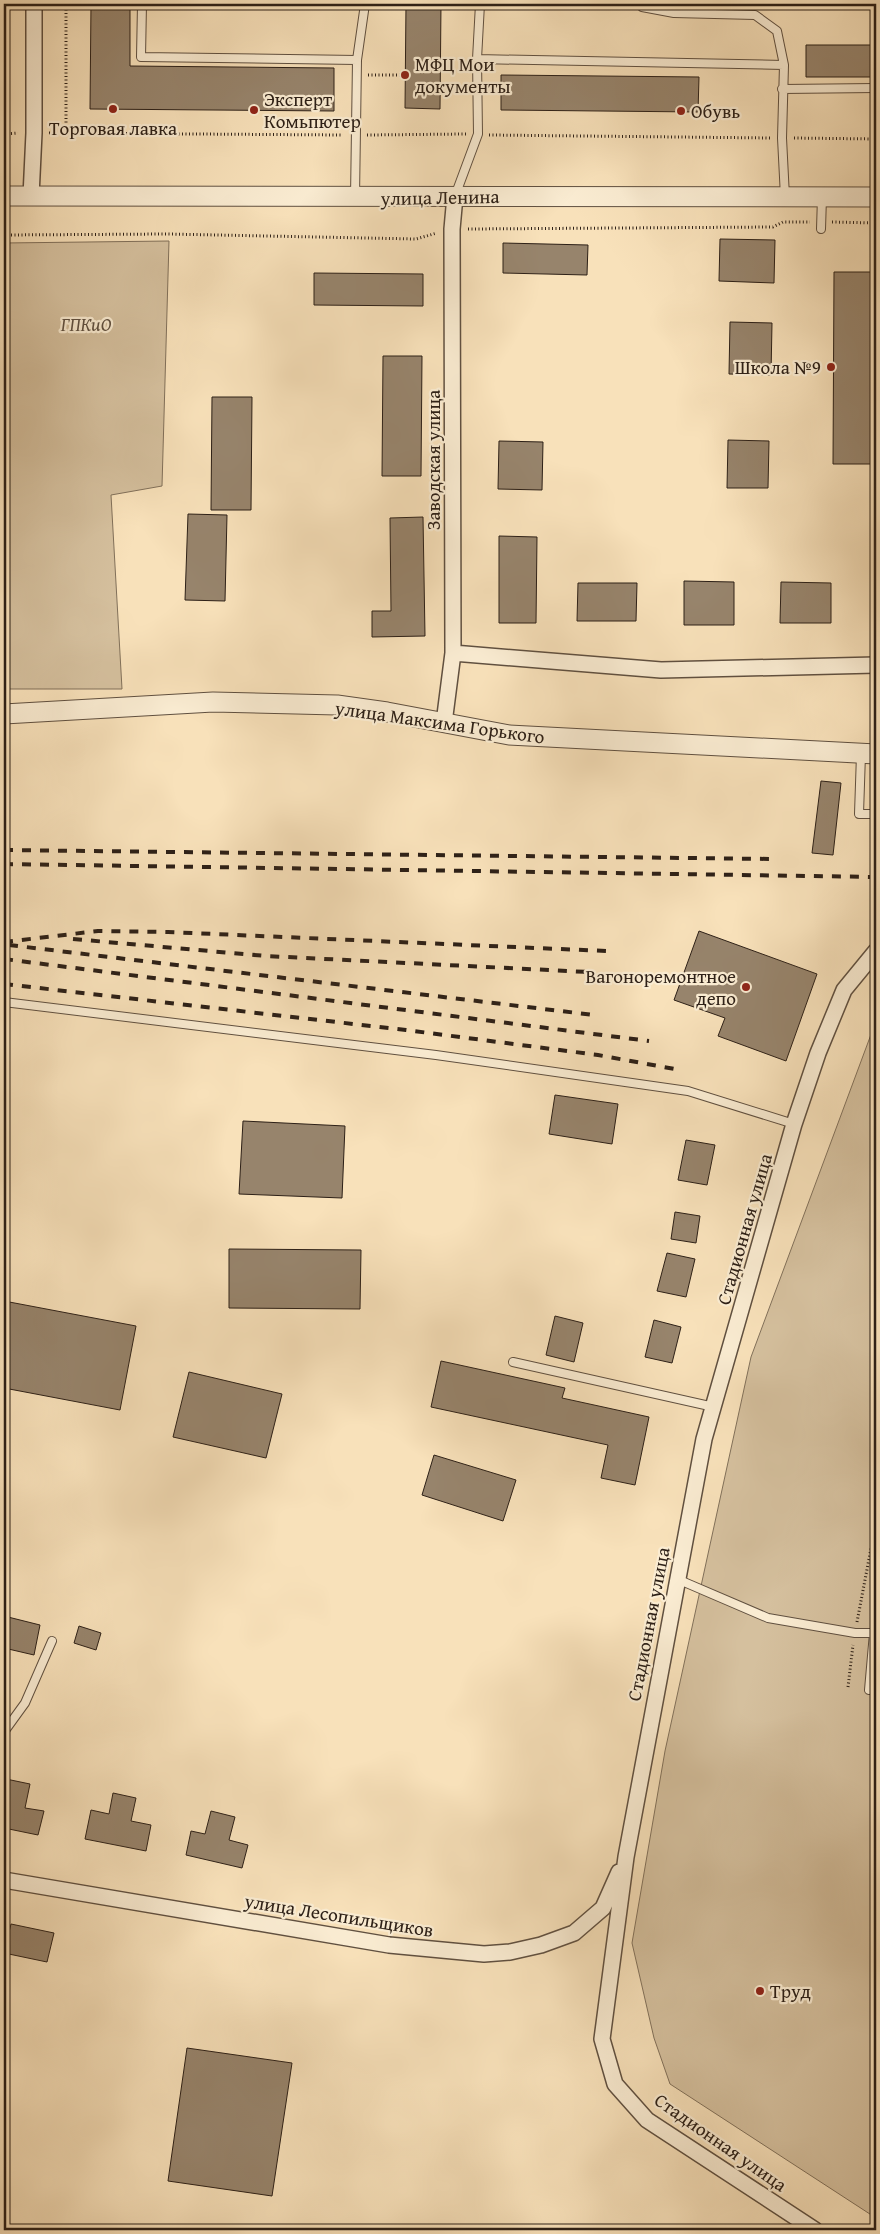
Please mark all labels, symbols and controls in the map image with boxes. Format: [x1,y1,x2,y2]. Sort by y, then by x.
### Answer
place label: МФЦ Мои документы [415,50,511,100]
marker: МФЦ Мои документы [399,69,411,81]
place label: Эксперт Комьпютер [264,85,361,135]
place label: Обувь [691,97,740,125]
marker: Торговая лавка [107,103,119,115]
marker: Эксперт Комьпютер [248,104,260,116]
marker: Обувь [675,105,687,117]
place label: Торговая лавка [49,114,177,142]
street label: улица Ленина [379,182,500,212]
park label: ГПКиО [60,310,112,338]
place label: Школа №9 [735,353,821,381]
marker: Школа №9 [825,361,837,373]
street label: Заводская улица [419,390,447,530]
street label: улица Максима Горького [332,693,547,751]
place label: Вагоноремонтное депо [585,962,736,1012]
marker: Вагоноремонтное депо [740,981,752,993]
street label: Стадионная улица [709,1150,779,1308]
street label: Стадионная улица [619,1545,677,1703]
street label: улица Лесопильщиков [242,1886,435,1944]
place label: Труд [770,1977,811,2005]
marker: Труд [754,1985,766,1997]
street label: Стадионная улица [649,2086,793,2198]

